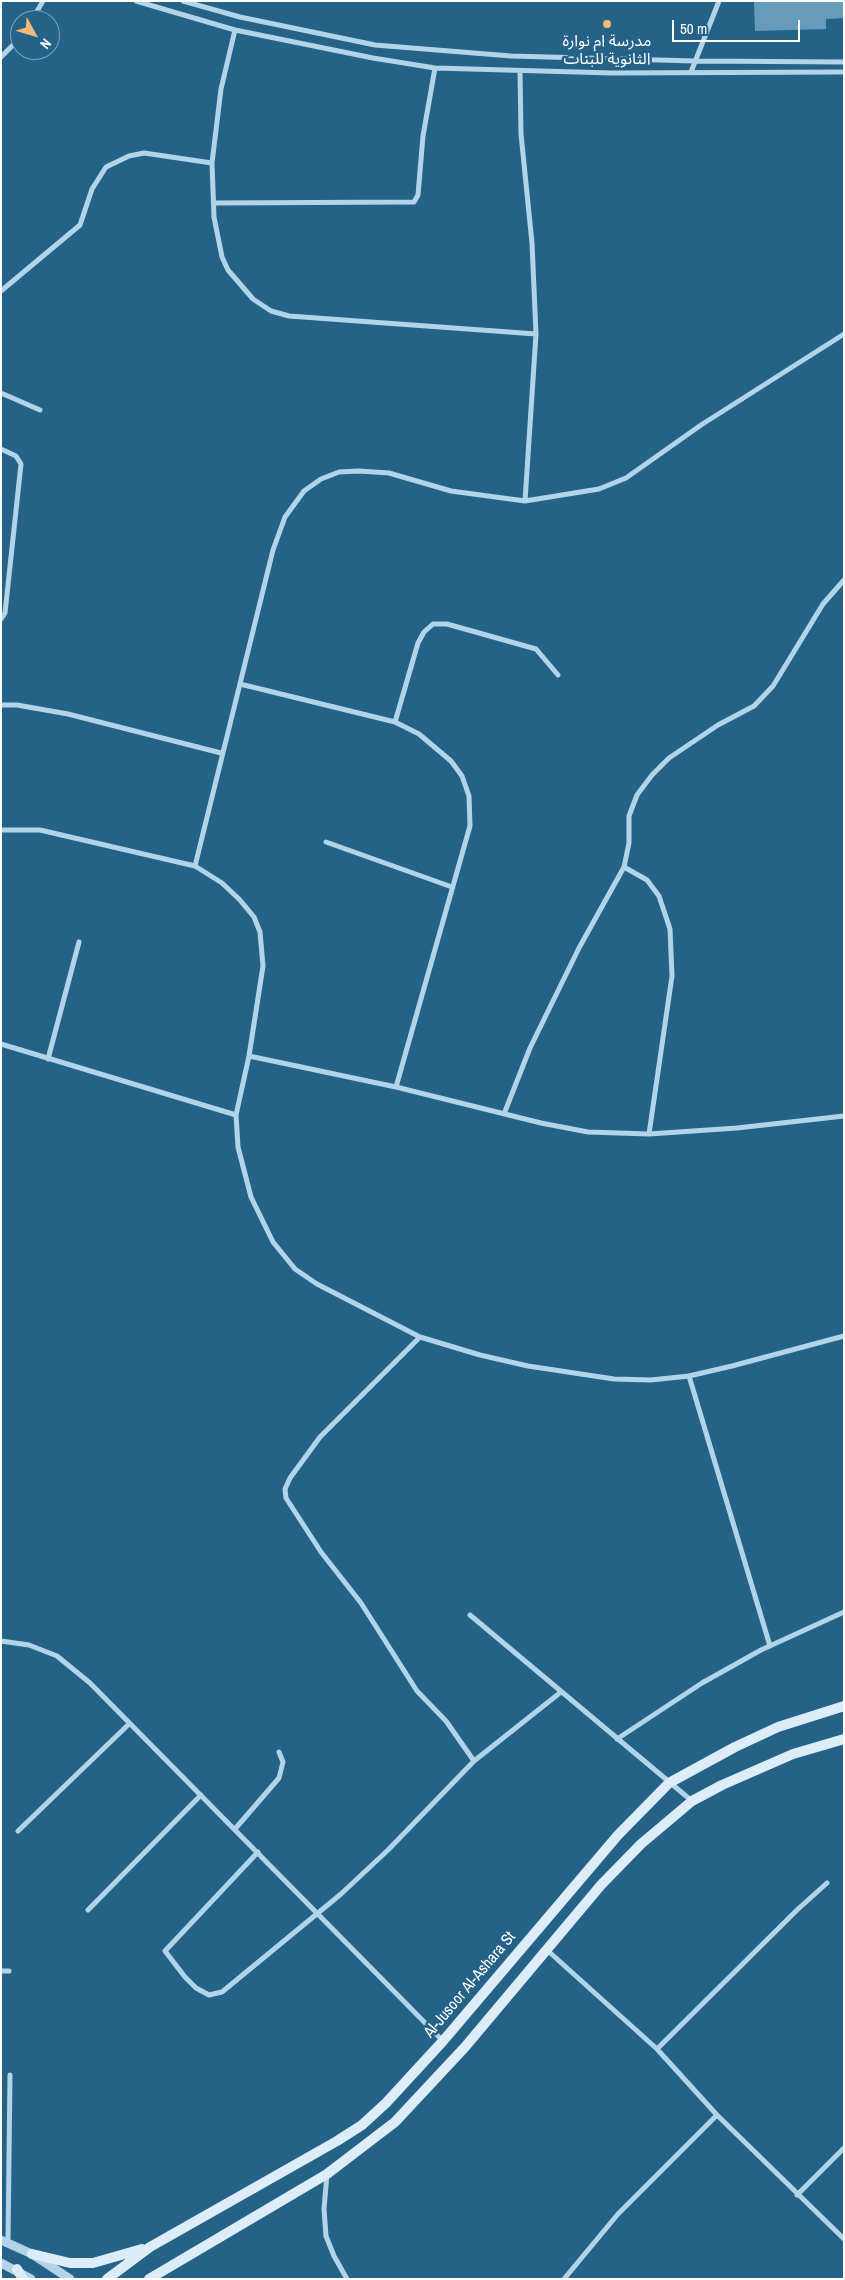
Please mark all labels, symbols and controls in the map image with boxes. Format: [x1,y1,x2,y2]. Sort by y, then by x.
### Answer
north arrow [10,10,60,60]
scale bar [675,10,802,42]
marker: مدرسة ام نوارة الثانوية للبنات [601,18,613,30]
text: 50 m [680,18,707,39]
place label: مدرسة ام نوارة الثانوية للبنات [563,32,651,70]
text: N [36,35,55,53]
street label: Al-Jusoor Al-Ashara St [420,1928,520,2042]

